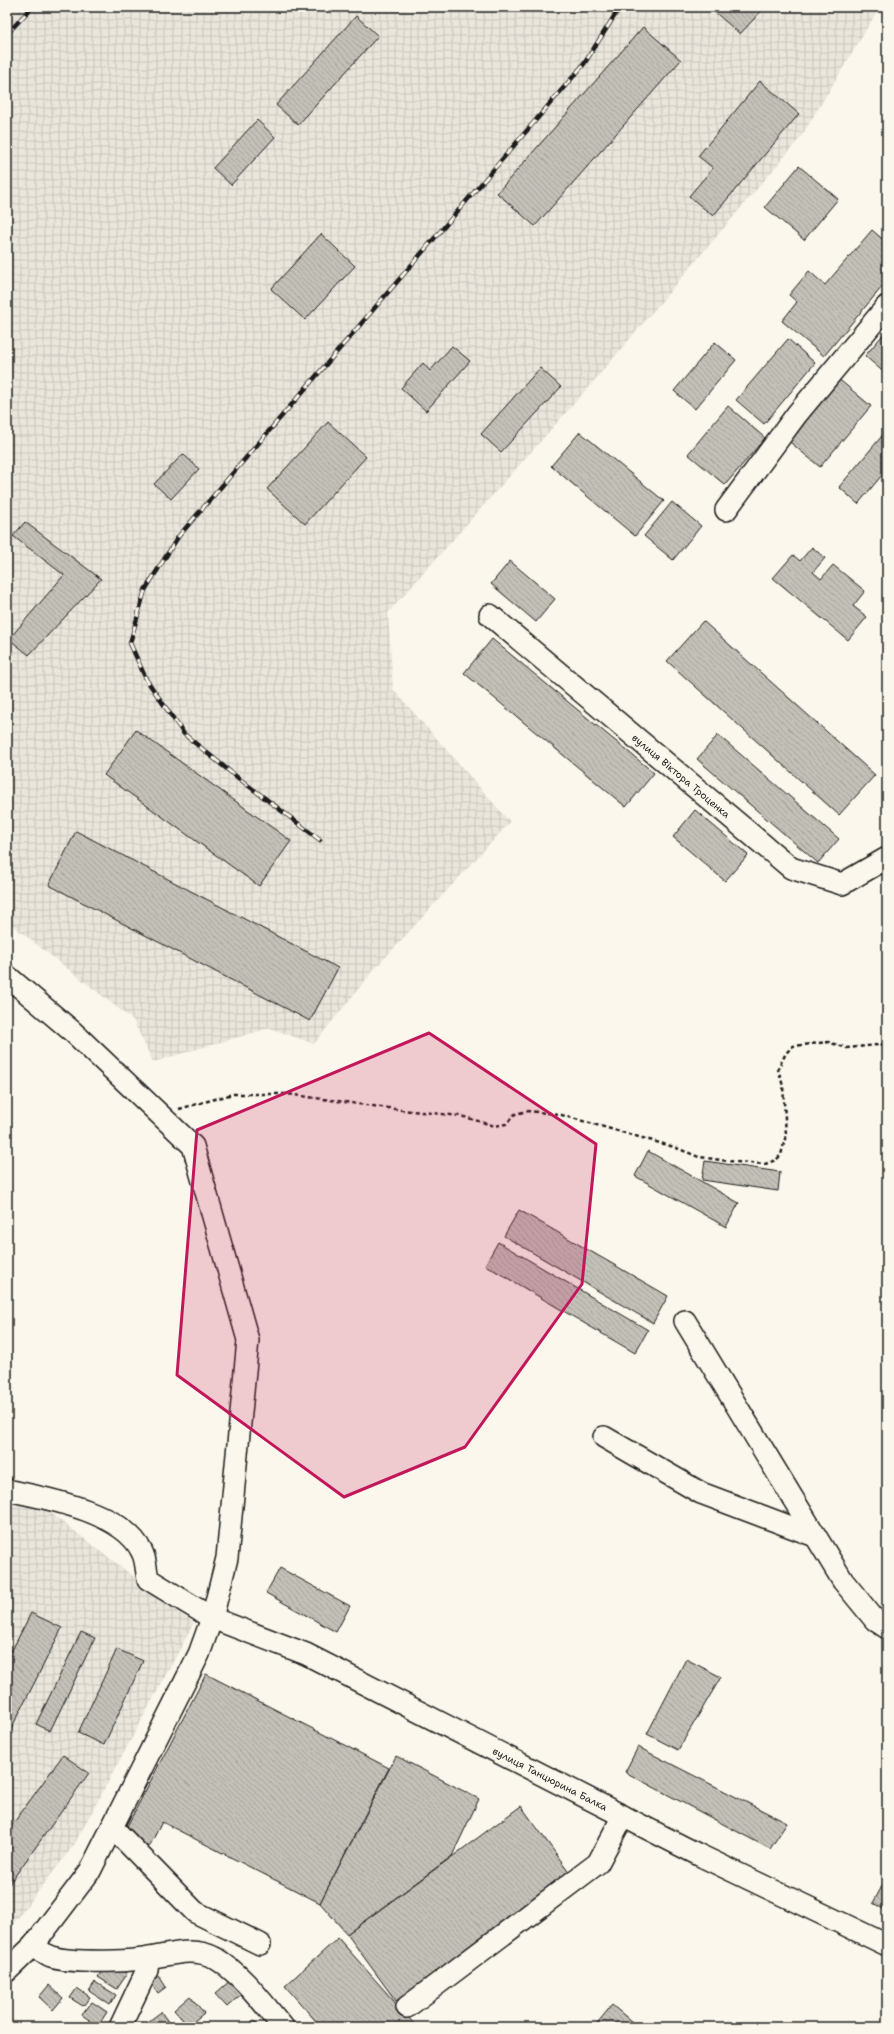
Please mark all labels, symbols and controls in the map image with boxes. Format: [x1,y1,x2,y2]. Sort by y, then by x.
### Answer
street label: вулиця Віктора Троценка [629,731,733,821]
street label: вулиця Танцюрина Балка [490,1744,610,1814]

